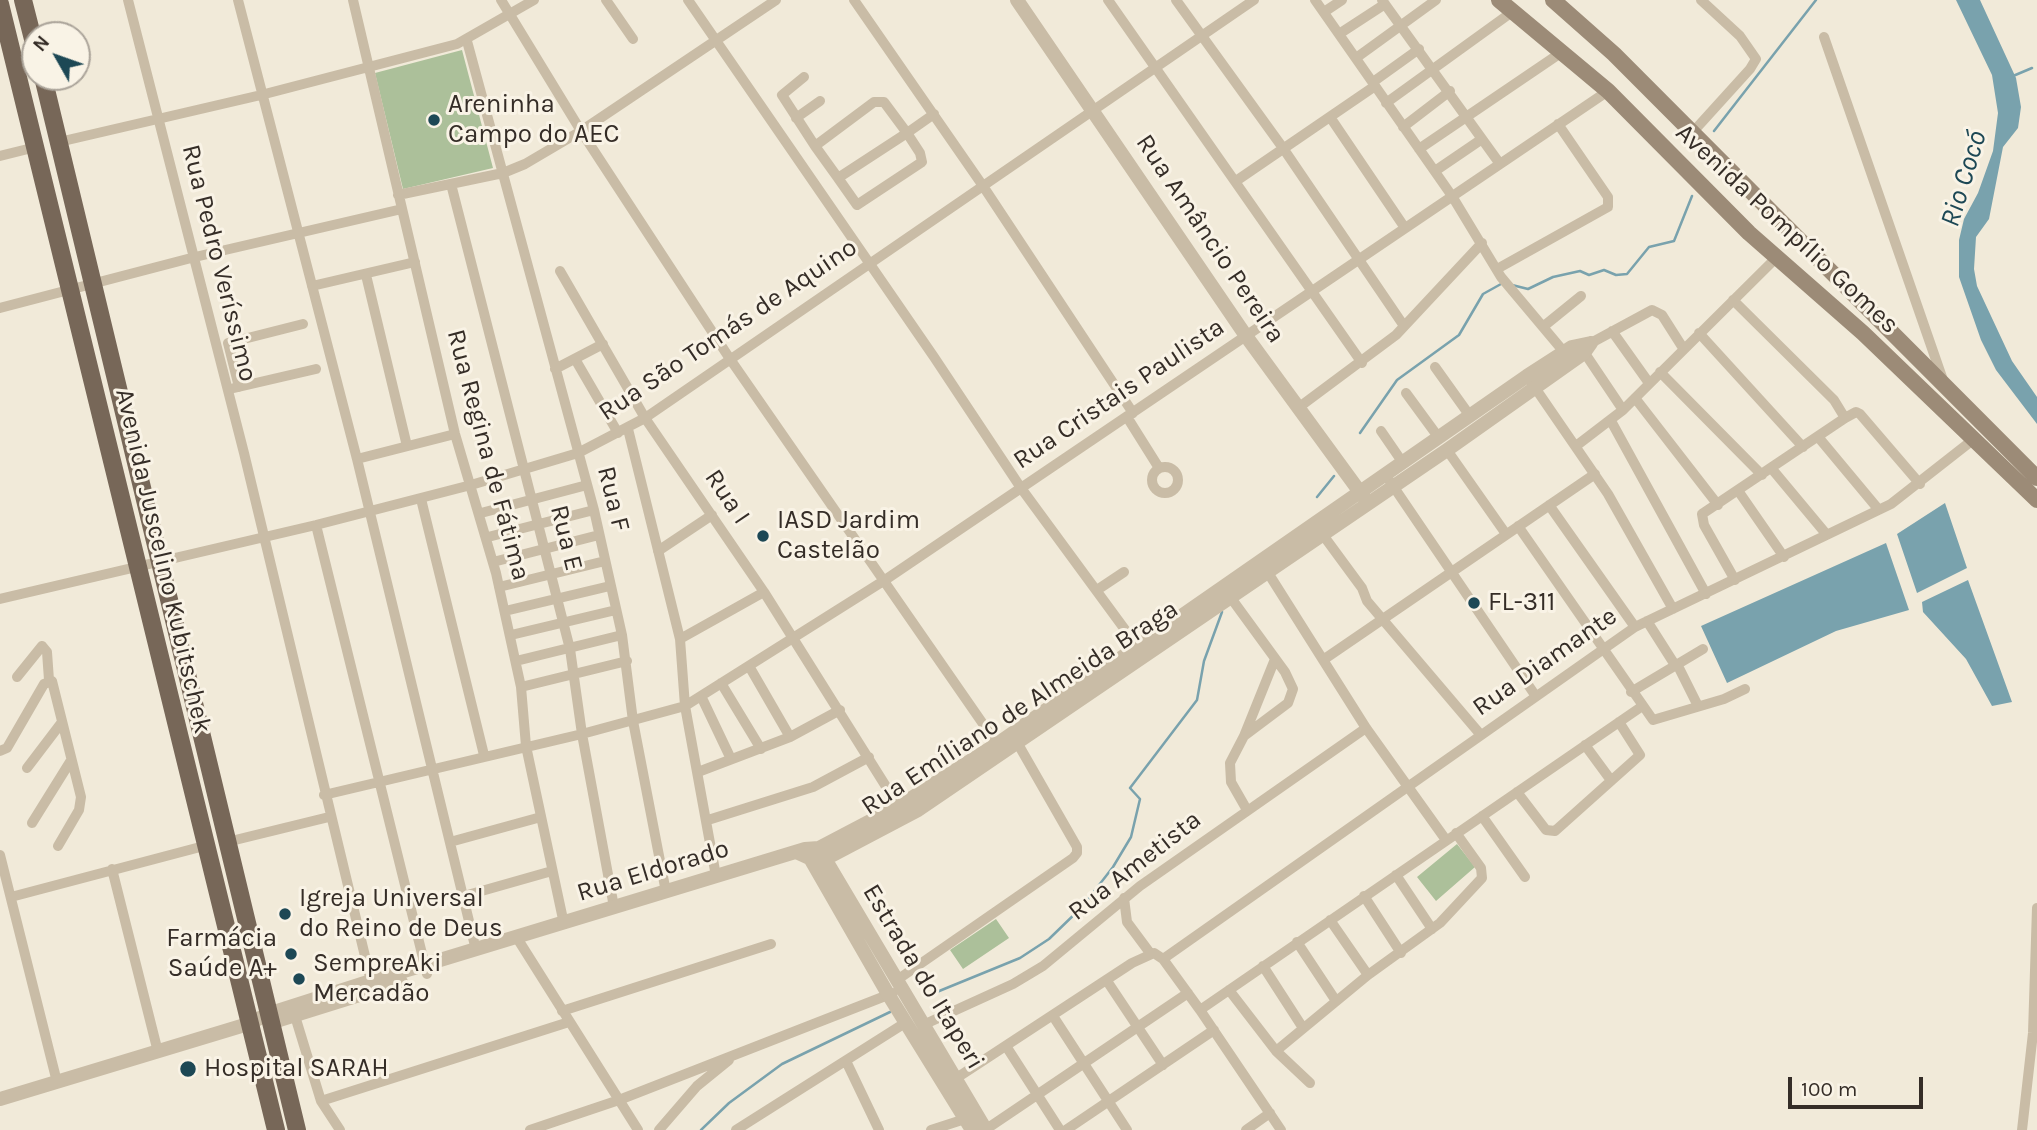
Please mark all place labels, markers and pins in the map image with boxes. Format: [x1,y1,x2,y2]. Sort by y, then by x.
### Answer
place label: Areninha Campo do AEC [448,89,619,150]
marker: Areninha Campo do AEC [426,112,442,128]
place label: IASD Jardim Castelão [777,505,920,566]
marker: IASD Jardim Castelão [755,528,771,544]
place label: FL-311 [1488,587,1555,619]
marker: FL-311 [1466,595,1482,611]
place label: Igreja Universal do Reino de Deus [299,883,503,944]
marker: Igreja Universal do Reino de Deus [277,906,293,922]
place label: Farmácia Saúde A+ [166,923,277,984]
marker: Farmácia Saúde A+ [283,946,299,962]
place label: SempreAki Mercadão [313,948,442,1010]
marker: SempreAki Mercadão [291,971,307,987]
place label: Hospital SARAH [204,1053,389,1085]
marker: Hospital SARAH [178,1059,198,1079]

